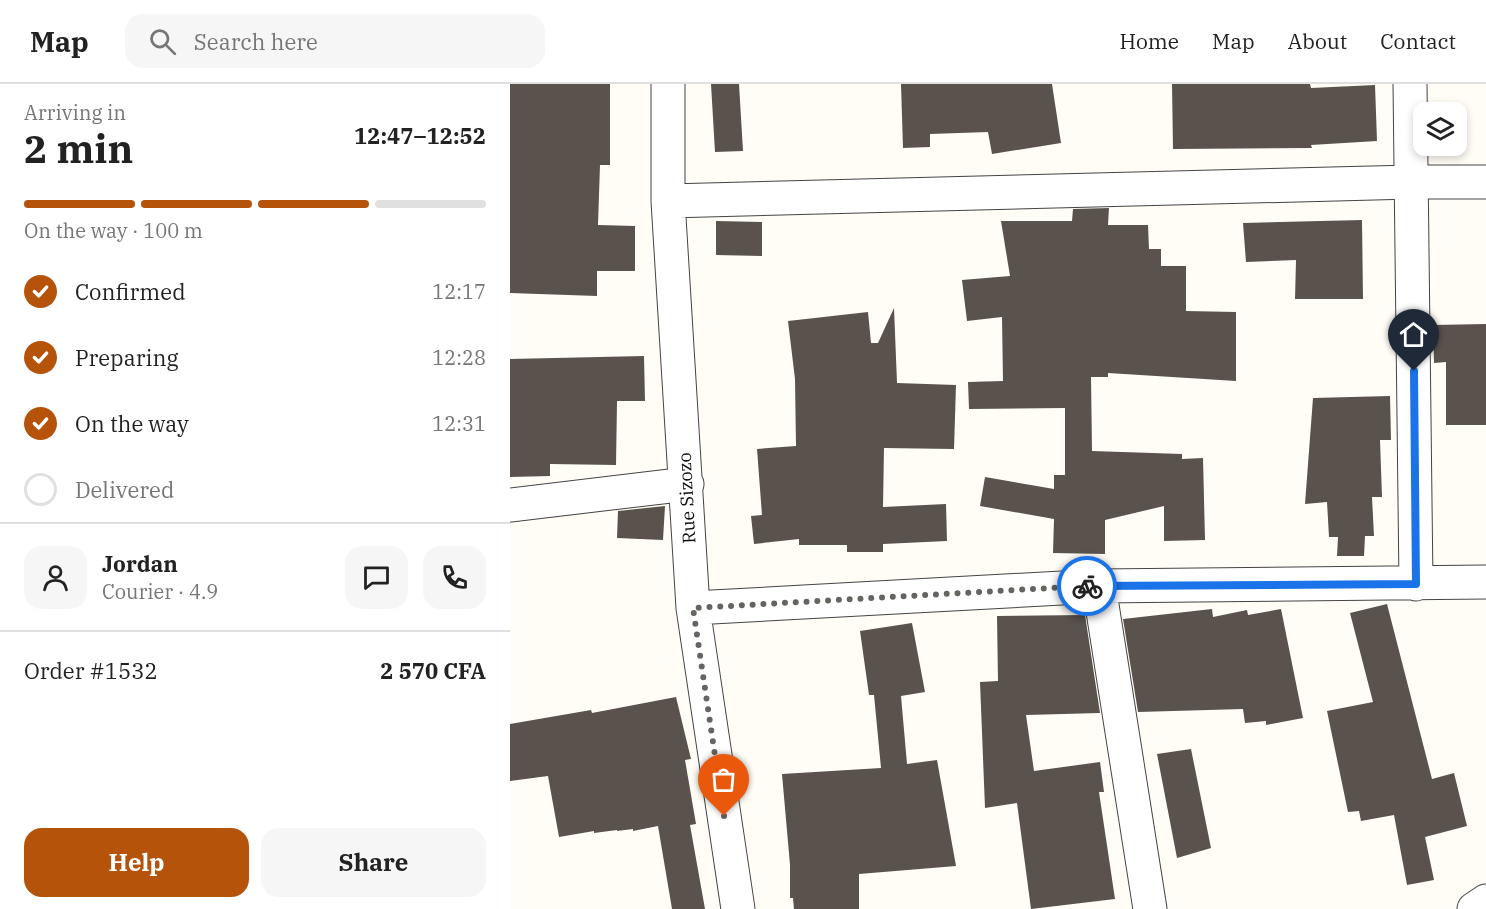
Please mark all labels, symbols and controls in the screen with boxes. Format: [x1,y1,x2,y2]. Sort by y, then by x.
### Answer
search box [125,14,545,68]
text: Map [30,23,89,60]
icon: search [146,25,179,58]
text: Search here [194,27,318,56]
text: Home [1119,27,1179,55]
text: Map [1212,27,1255,55]
text: About [1288,27,1347,55]
text: Contact [1380,27,1456,55]
text: Arriving in [24,99,126,126]
map controls [1413,102,1467,156]
button: layers [1413,102,1467,156]
text: 12:47–12:52 [354,121,486,150]
text: 2 min [24,123,133,174]
text: On the way · 100 m [24,217,203,244]
icon: check [24,275,57,308]
text: Confirmed [75,277,186,306]
text: 12:17 [432,278,486,305]
pin [1388,309,1439,371]
icon: home [1397,318,1430,351]
icon: check [24,341,57,374]
text: Preparing [75,343,179,372]
text: 12:28 [432,344,486,371]
icon: check [24,407,57,440]
text: On the way [75,409,189,438]
text: 12:31 [432,410,486,437]
street label: Rue Sizozo [673,452,700,544]
text: Delivered [75,475,174,504]
button: person [24,546,87,609]
button: chat [345,546,408,609]
button: phone [423,546,486,609]
text: Jordan [102,549,178,578]
courier [1057,556,1117,616]
icon: bike [1071,570,1104,603]
text: Courier · 4.9 [102,578,218,605]
text: Order #1532 [24,656,158,685]
text: 2 570 CFA [380,656,486,685]
pin [698,754,749,816]
icon: bag [707,763,740,796]
button: Help [24,828,249,897]
button: Share [261,828,486,897]

